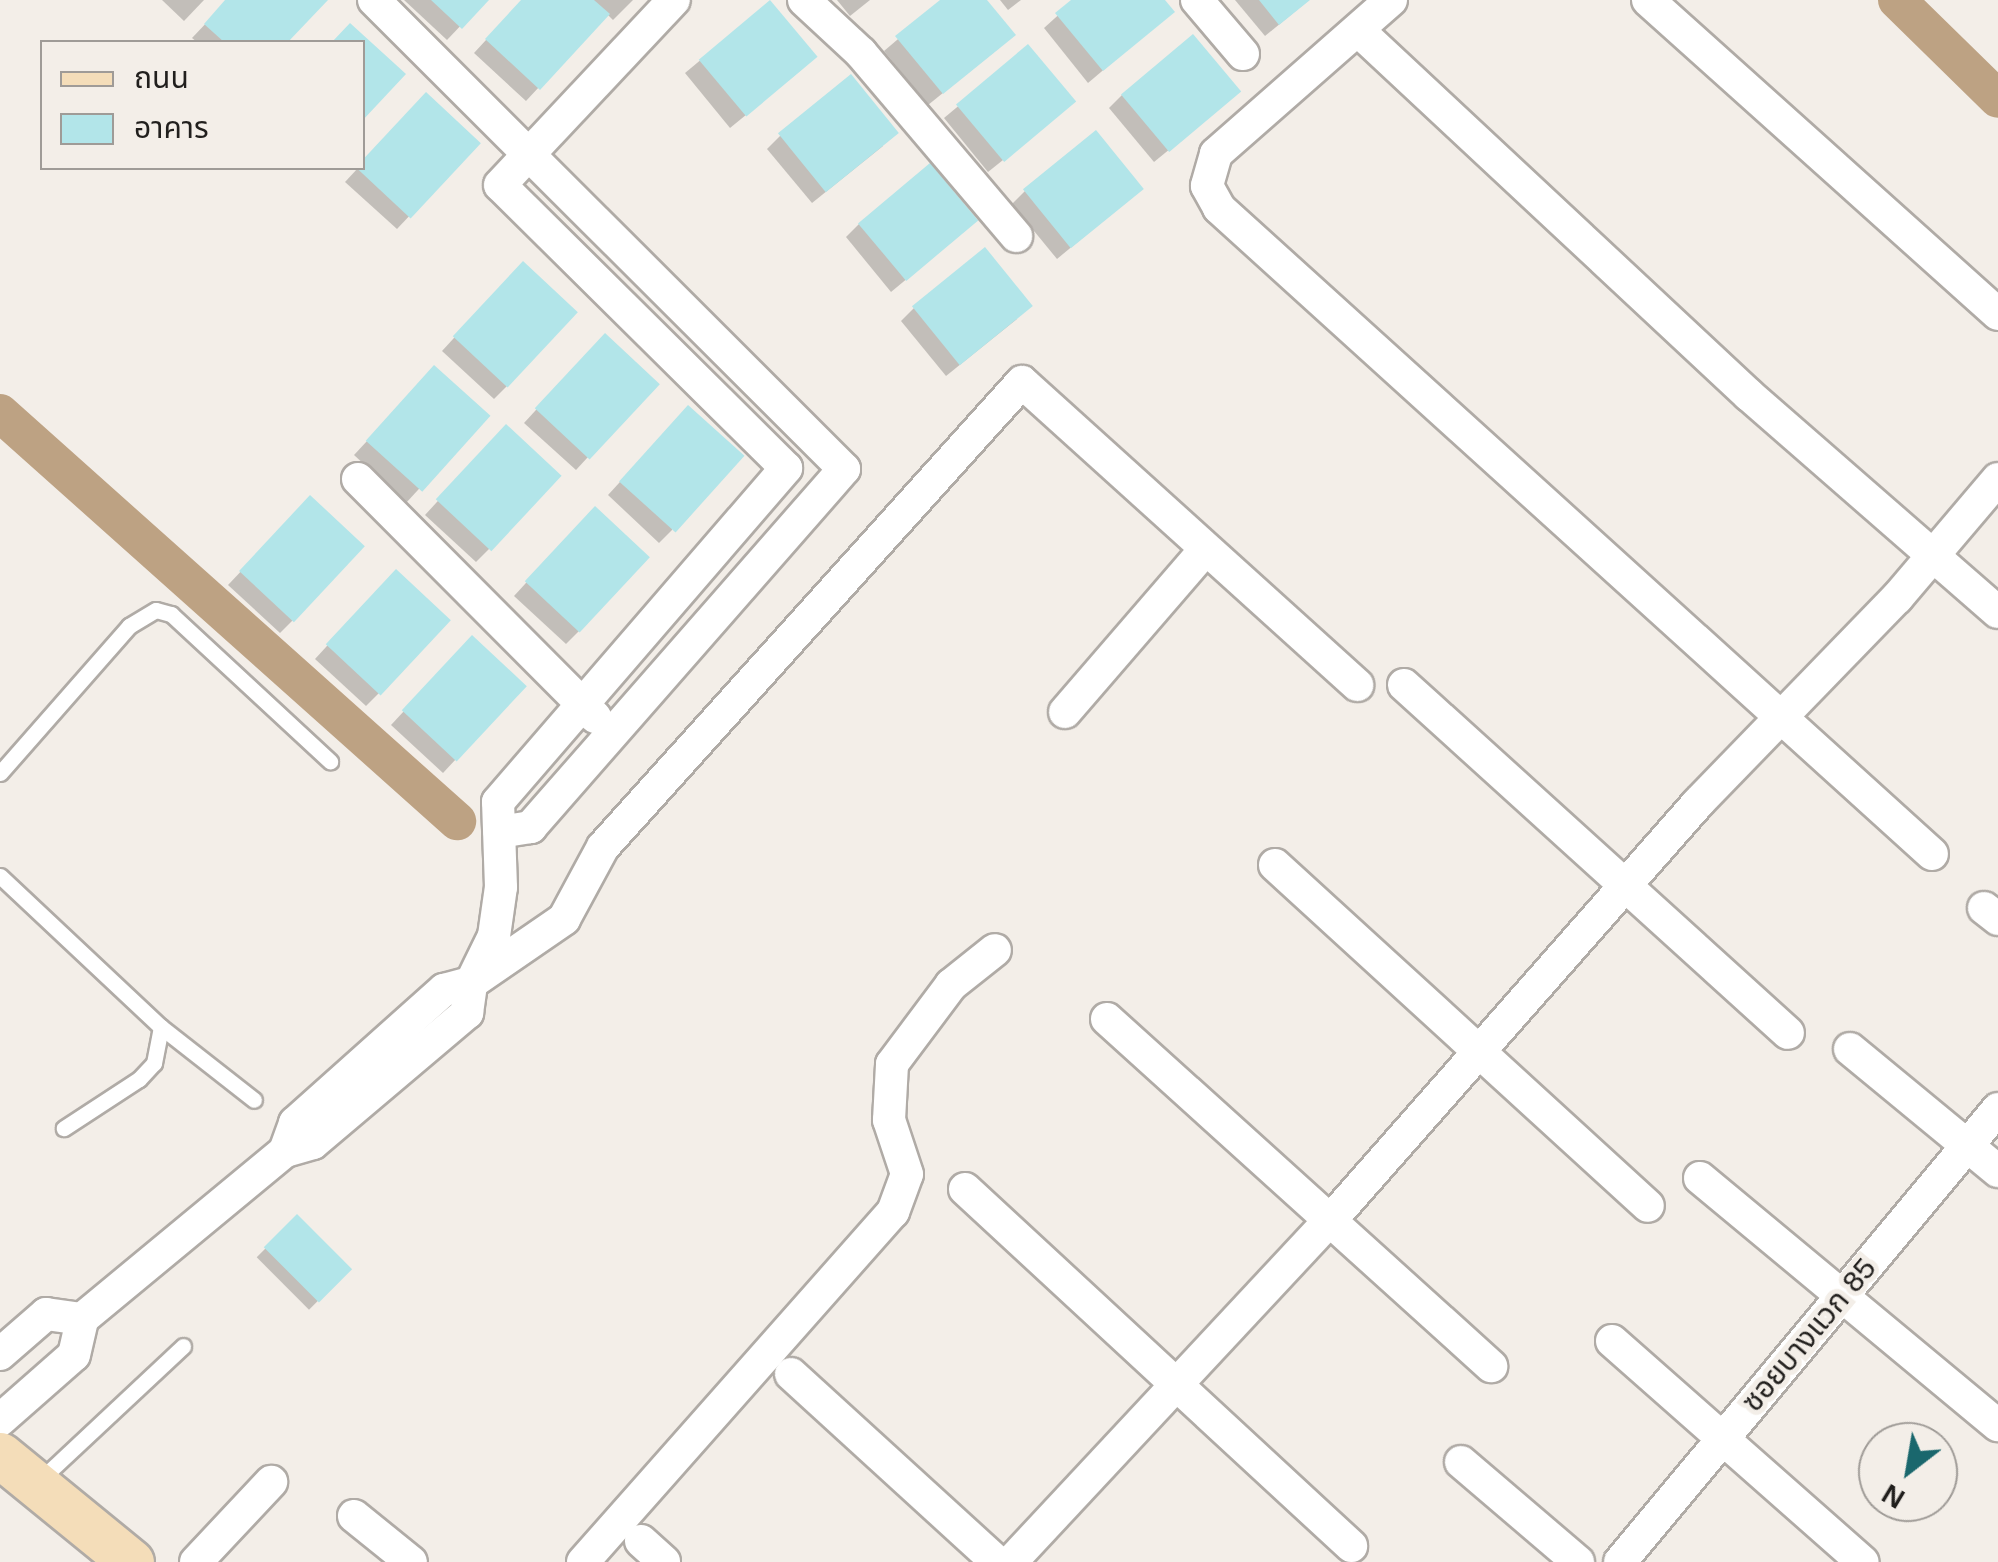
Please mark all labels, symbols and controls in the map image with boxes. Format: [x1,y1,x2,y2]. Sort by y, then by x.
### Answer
legend [40,40,365,170]
text: ถนน [134,61,189,94]
text: อาคาร [134,111,209,144]
street label: ซอยบางแวก 85 [1734,1251,1884,1419]
north arrow [1858,1422,1958,1522]
text: N [1877,1478,1910,1515]

